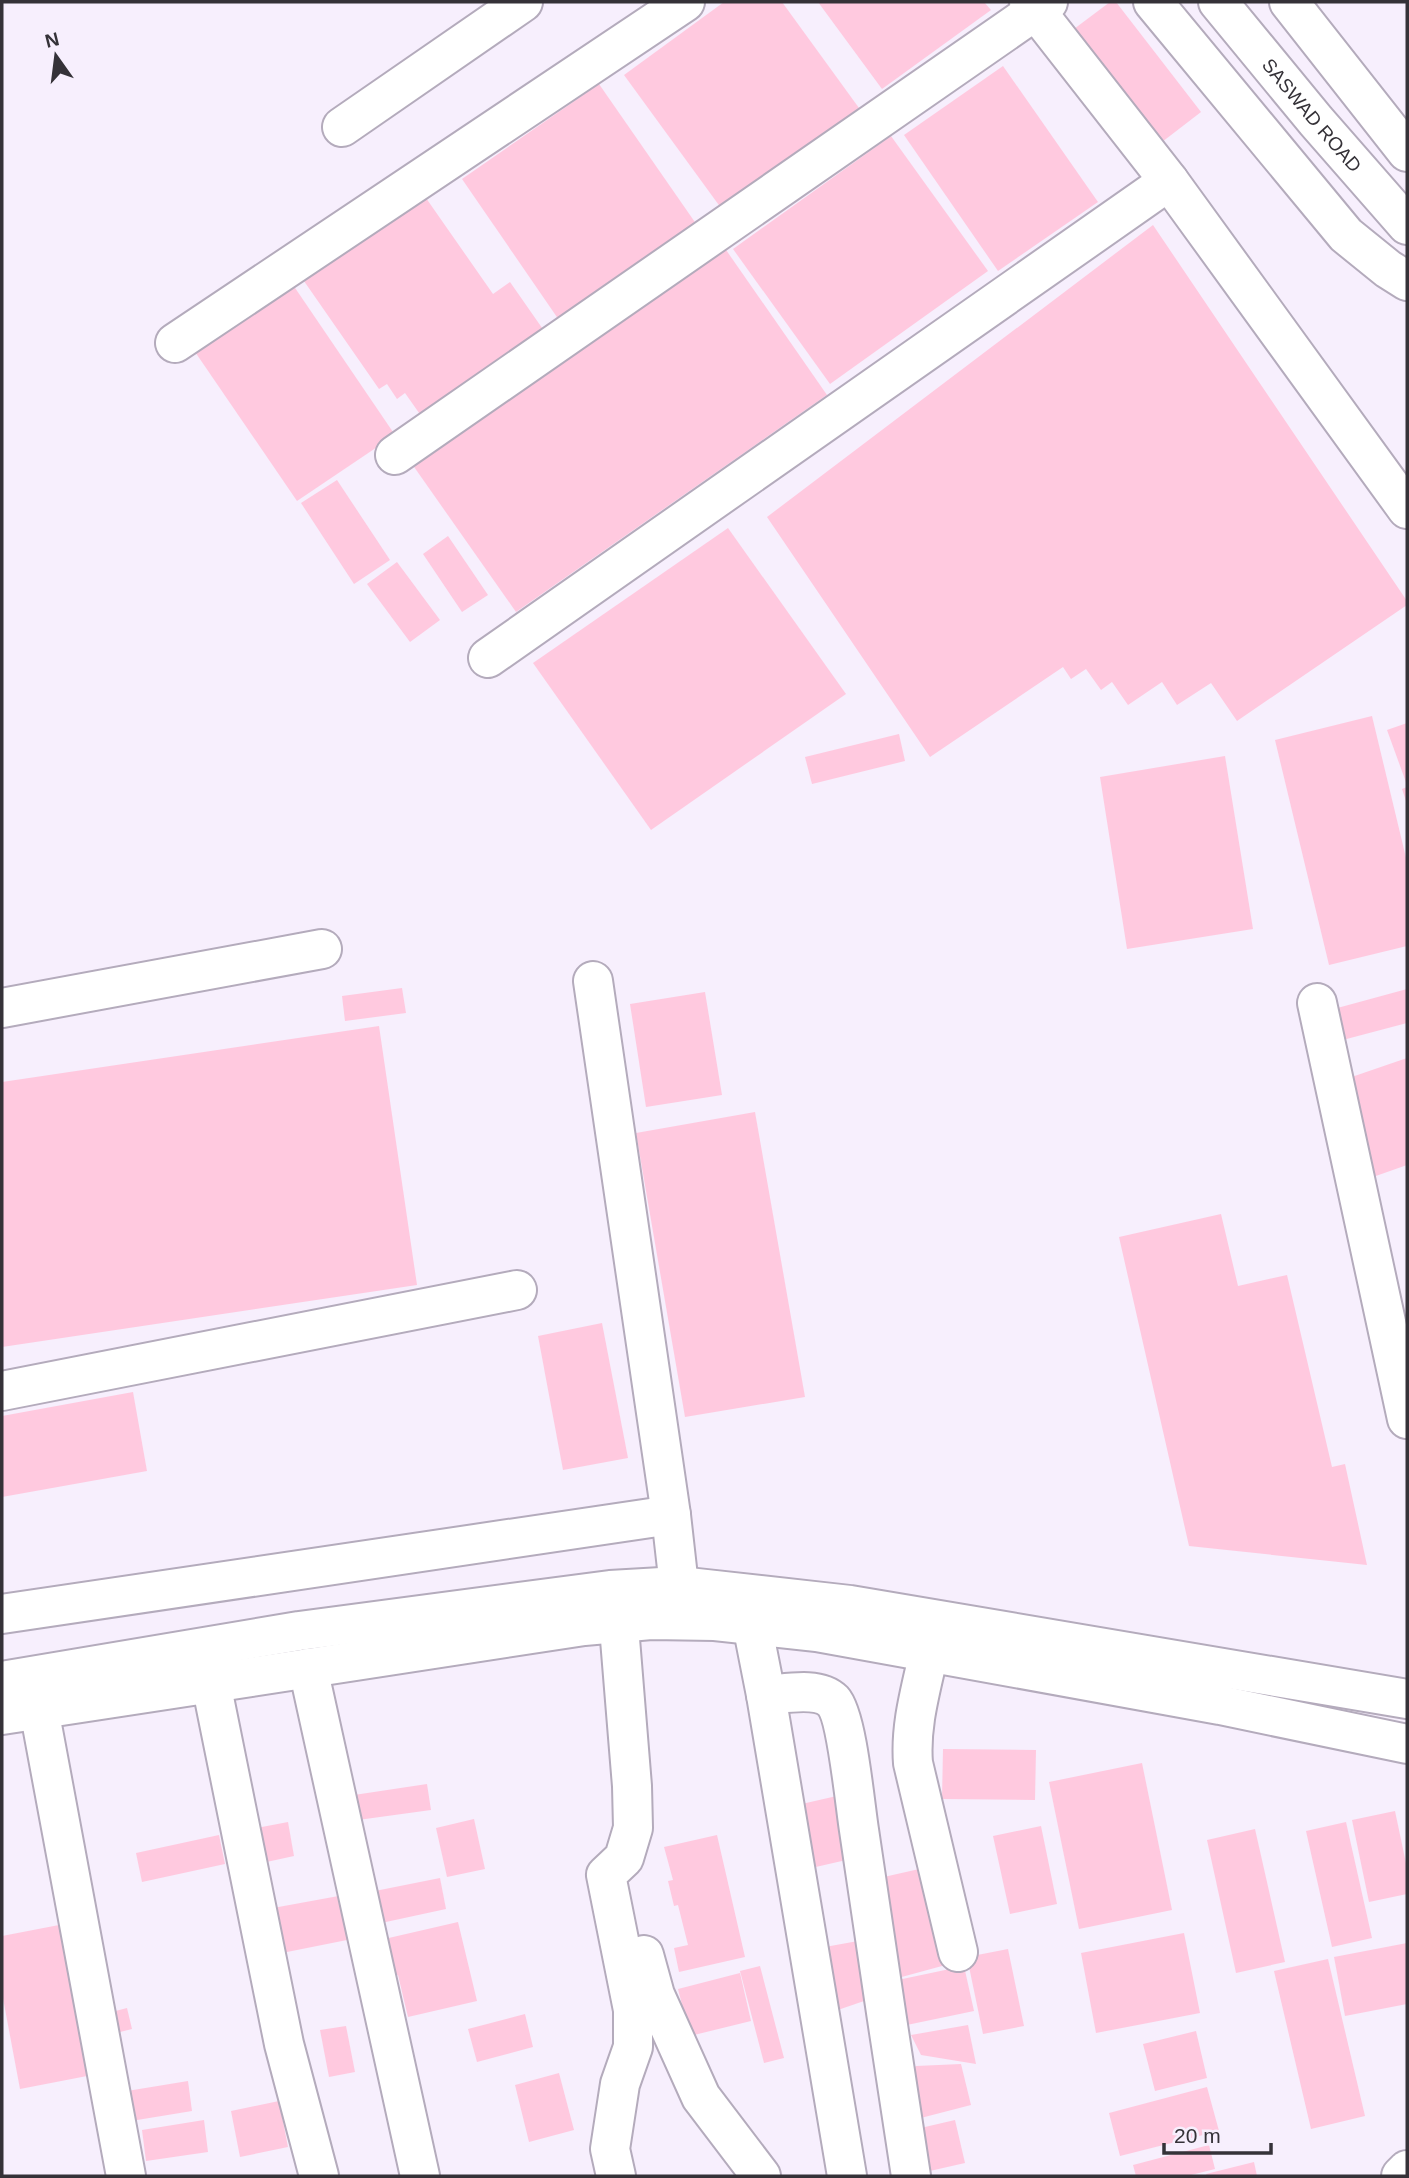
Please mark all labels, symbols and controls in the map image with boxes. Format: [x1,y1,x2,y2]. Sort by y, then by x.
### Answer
north arrow [21,21,91,91]
text: N [43,28,61,52]
street label: SASWAD ROAD [1258,54,1366,176]
scale bar [1164,2112,1271,2156]
text: 20 m [1174,2124,1221,2147]

